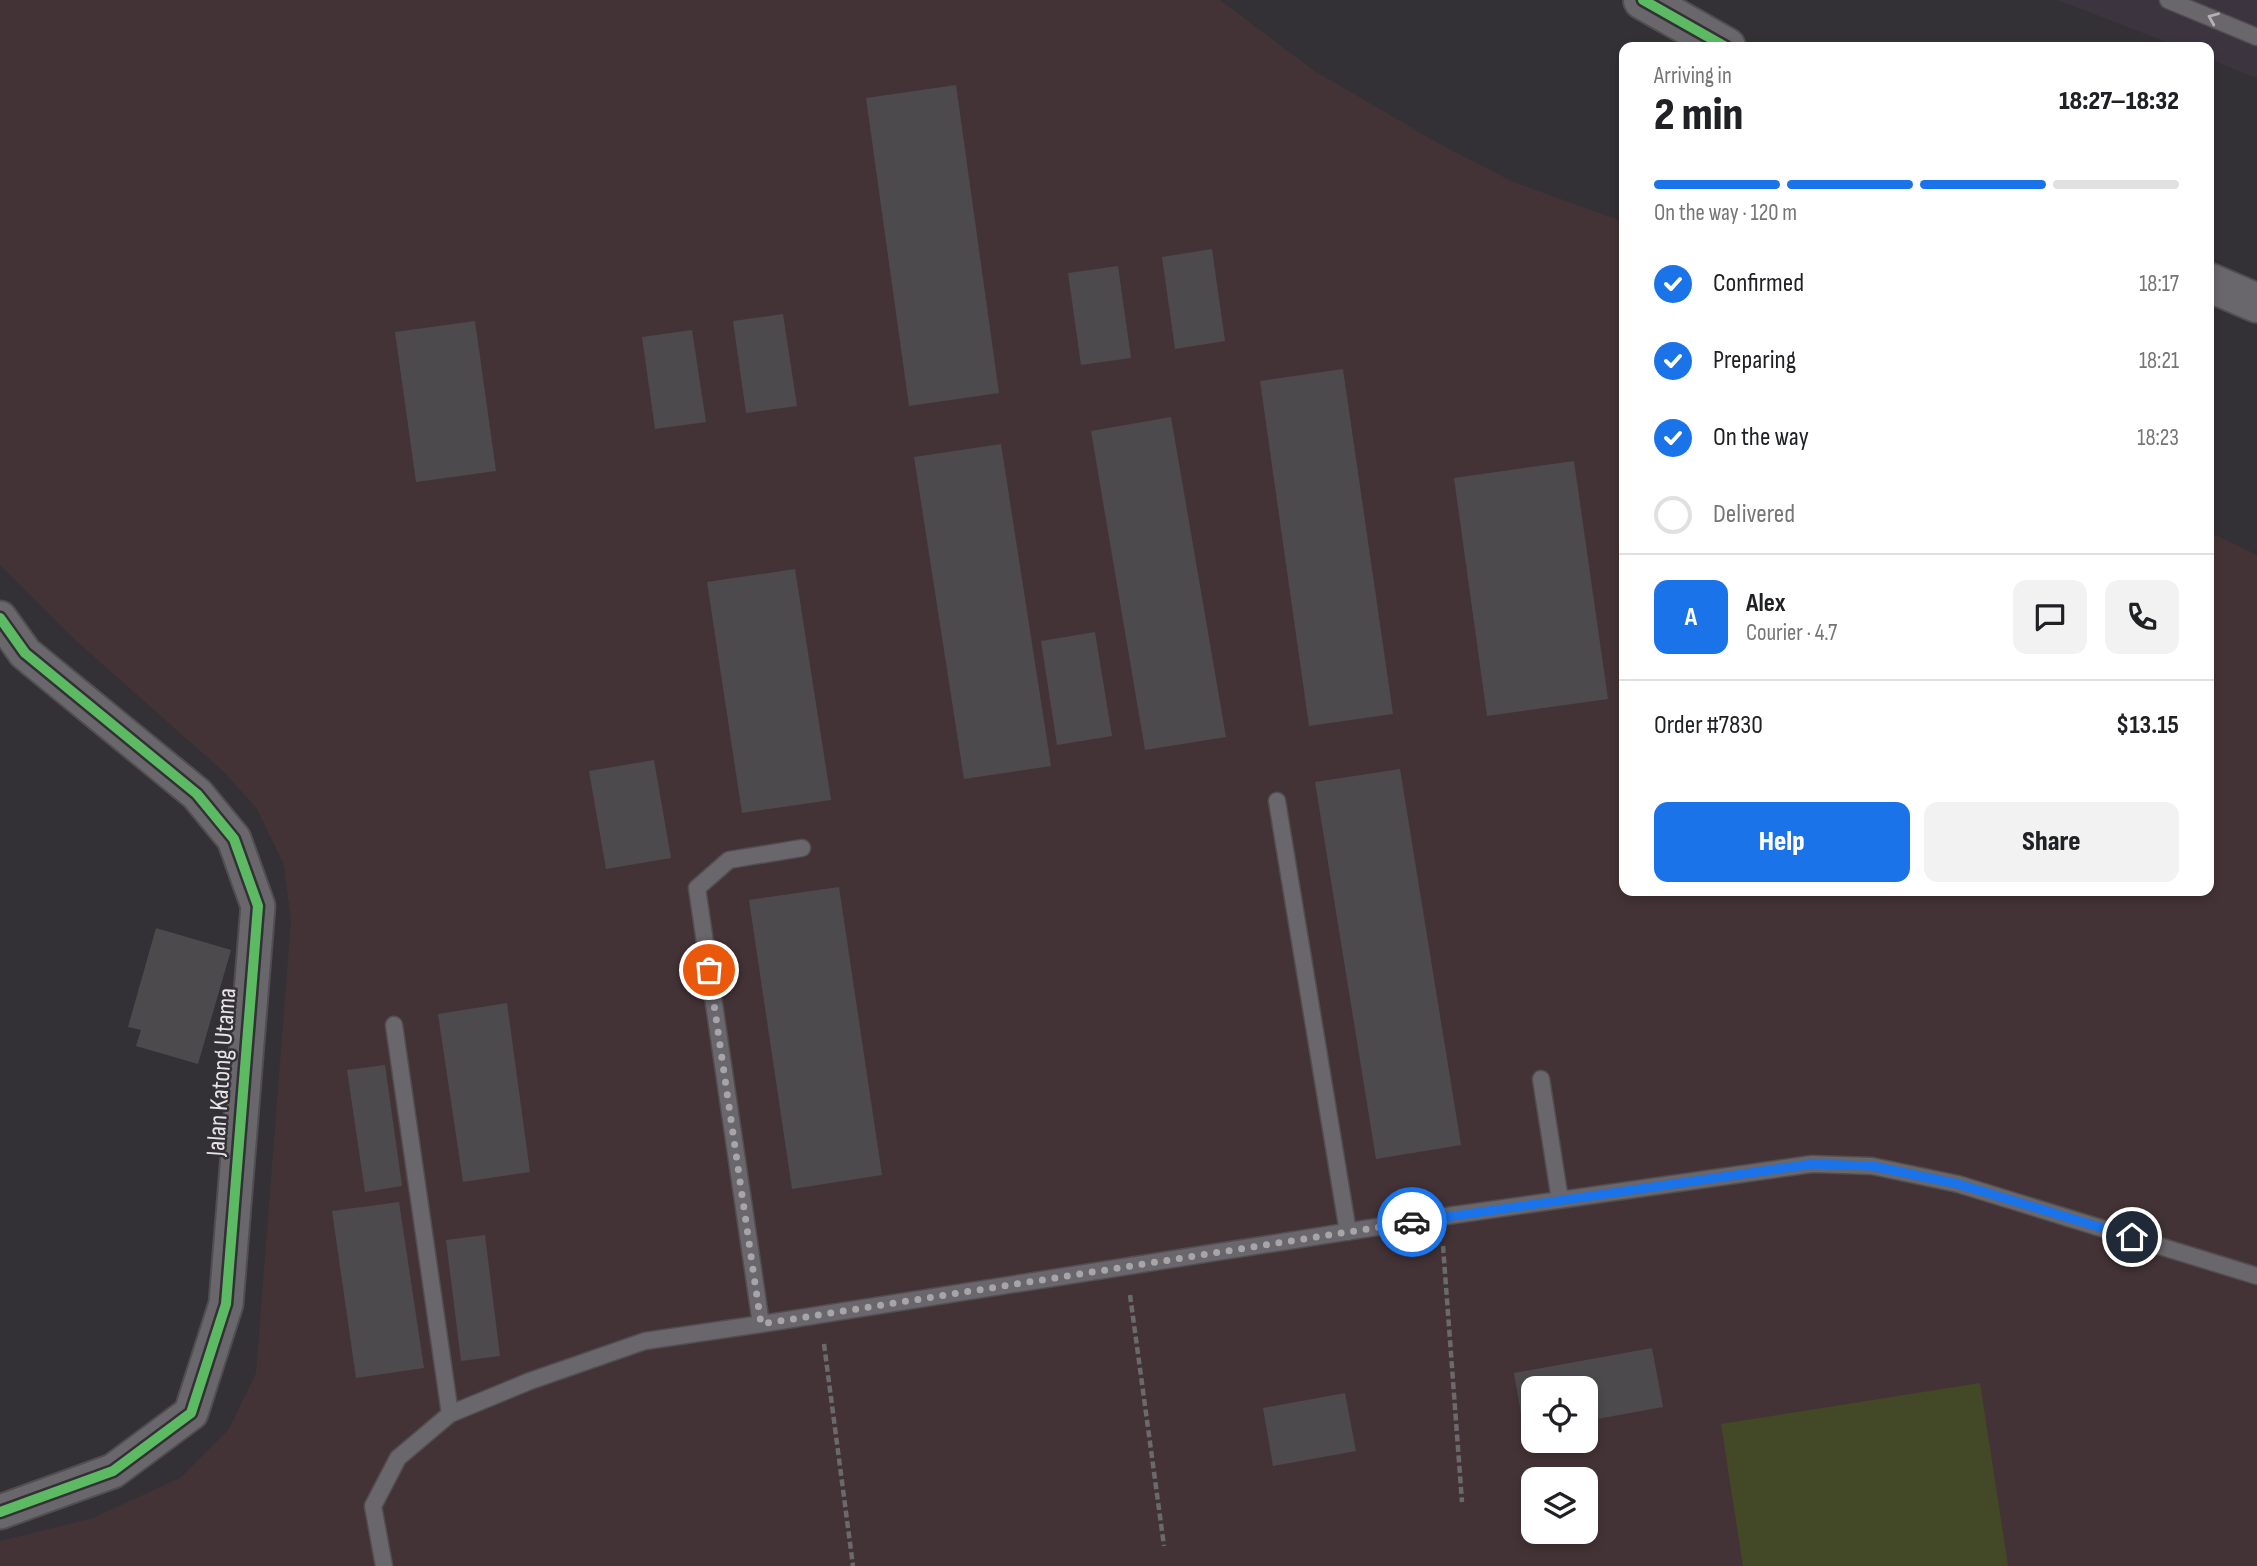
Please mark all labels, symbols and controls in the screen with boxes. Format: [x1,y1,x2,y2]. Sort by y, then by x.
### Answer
one-way arrow [2207,13,2219,27]
text: Arriving in [1654,62,1732,90]
text: 18:27–18:32 [2059,86,2179,117]
text: 2 min [1654,88,1743,143]
text: On the way · 120 m [1654,199,1797,227]
icon: check [1654,265,1692,303]
text: Confirmed [1713,268,1804,299]
text: 18:17 [2139,270,2179,298]
icon: check [1654,342,1692,380]
text: Preparing [1713,345,1796,376]
text: 18:21 [2139,347,2179,375]
icon: check [1654,419,1692,457]
text: On the way [1713,422,1809,453]
text: 18:23 [2137,424,2179,452]
text: Delivered [1713,499,1795,530]
button: chat [2013,580,2087,654]
button: phone [2105,580,2179,654]
text: Alex [1746,588,1786,619]
text: A [1685,602,1697,633]
text: Courier · 4.7 [1746,619,1837,647]
text: Order #7830 [1654,710,1763,741]
text: $13.15 [2116,710,2179,741]
button: Help [1654,802,1910,882]
button: Share [1924,802,2179,882]
pin [679,940,739,1000]
icon: bag [690,951,728,989]
street label: Jalan Katong Utama [201,987,243,1158]
courier [1377,1187,1447,1257]
icon: car [1393,1203,1431,1241]
pin [2102,1207,2162,1267]
icon: home [2113,1218,2151,1256]
map controls [1521,1376,1598,1544]
button: locate [1521,1376,1598,1453]
button: layers [1521,1467,1598,1544]

